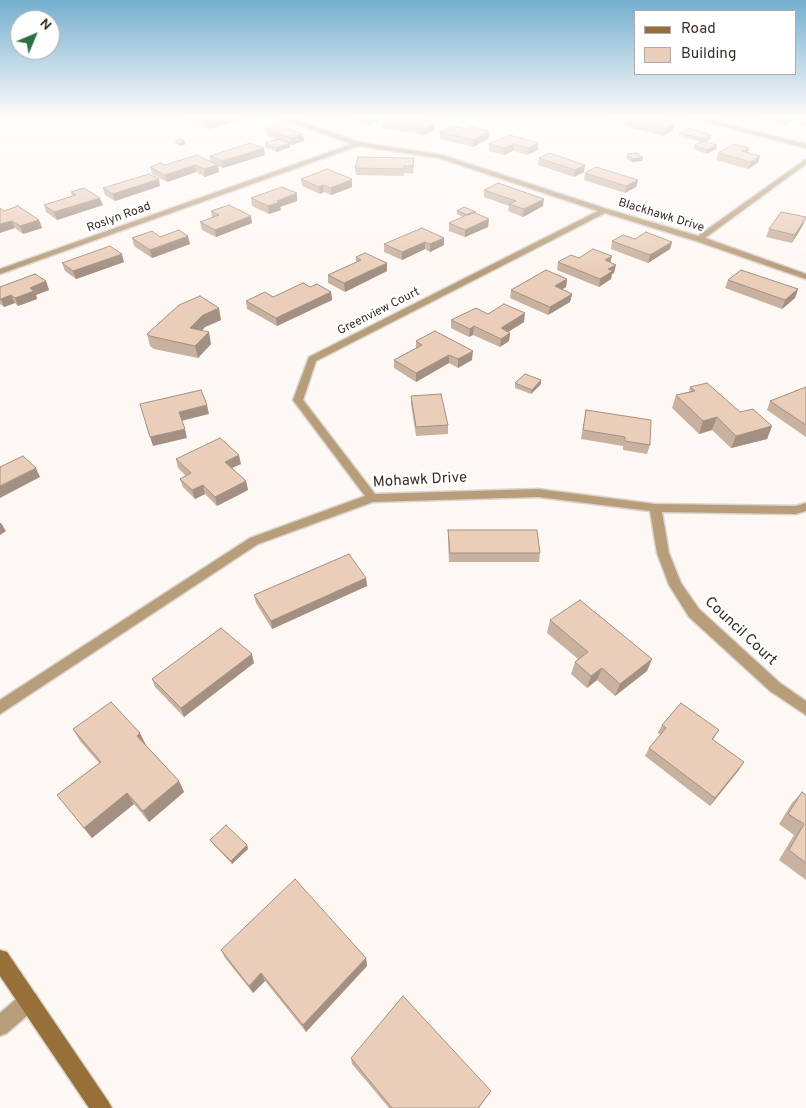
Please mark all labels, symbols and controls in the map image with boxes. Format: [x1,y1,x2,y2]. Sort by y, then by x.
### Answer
north arrow [10,10,60,60]
legend [634,10,796,75]
text: N [36,15,55,34]
text: Road [681,20,716,39]
text: Building [681,45,736,64]
street label: Blackhawk Drive [616,196,706,236]
street label: Roslyn Road [85,200,153,236]
street label: Greenview Court [336,285,422,339]
street label: Mohawk Drive [372,470,468,492]
street label: Council Court [700,594,780,670]

